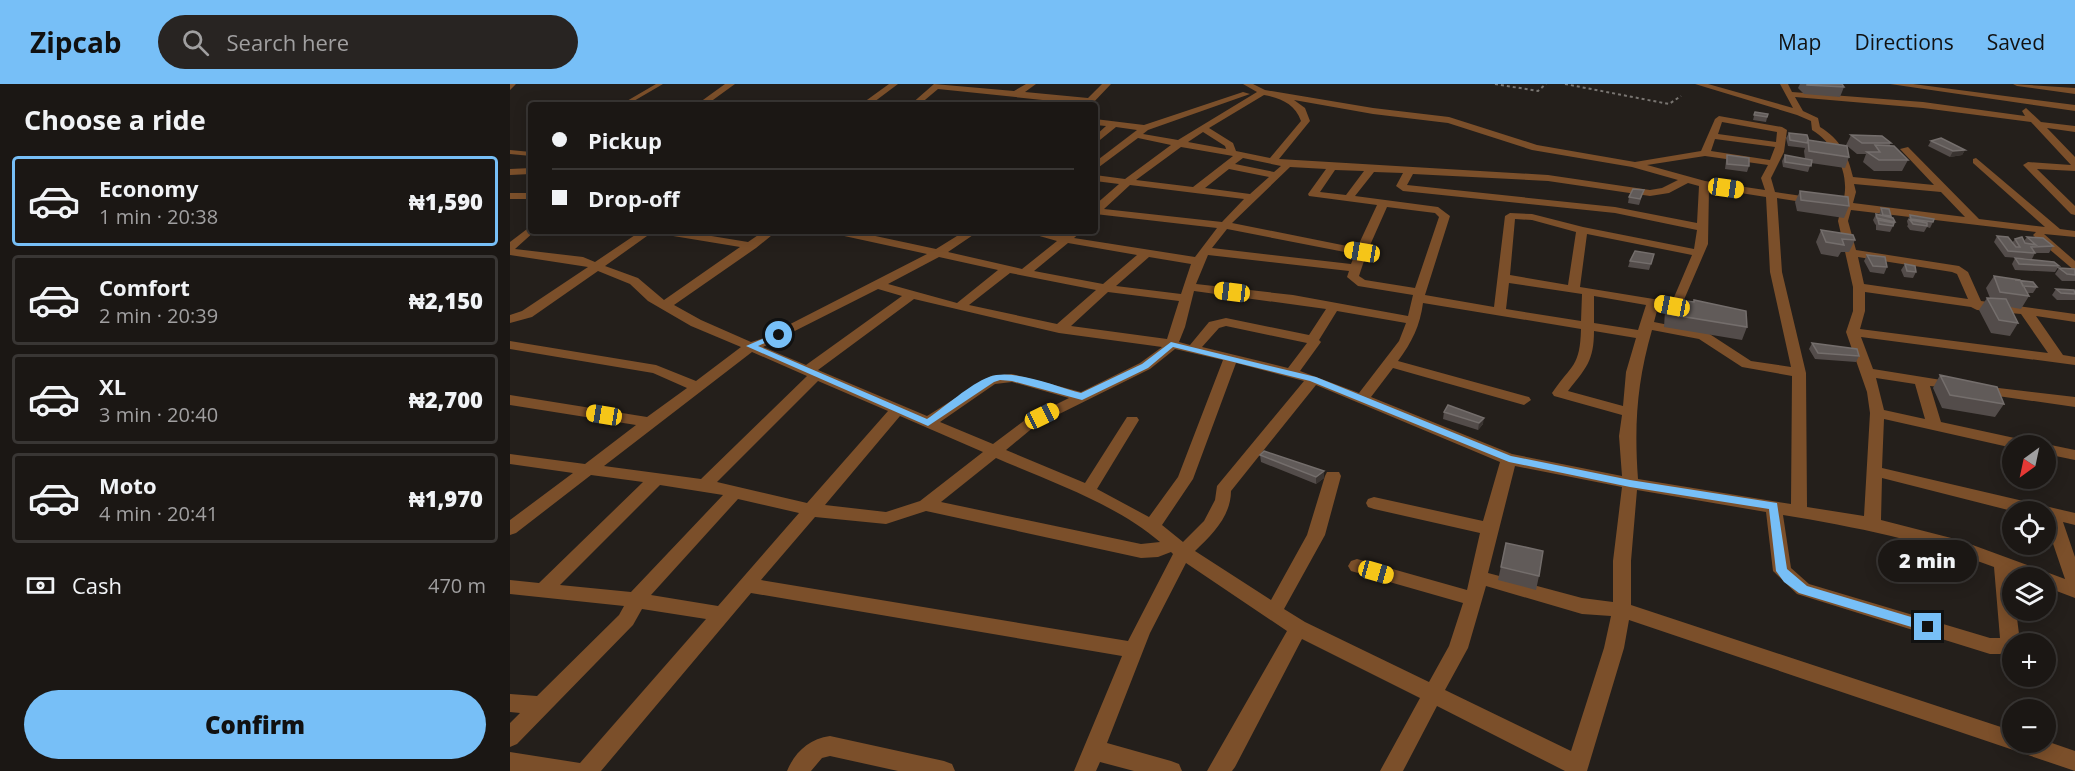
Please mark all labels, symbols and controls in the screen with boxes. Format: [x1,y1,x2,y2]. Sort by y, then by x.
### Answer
search box [158,15,578,69]
text: Zipcab [30,23,122,61]
icon: search [179,26,212,59]
text: Search here [227,27,349,57]
text: Map [1778,28,1821,56]
text: Directions [1854,28,1954,56]
text: Saved [1987,28,2045,56]
text: Choose a ride [24,101,206,138]
text: Pickup [588,125,662,155]
text: Economy [99,173,198,203]
icon: car [27,174,81,228]
car [1707,177,1745,199]
text: Drop-off [588,183,680,213]
text: ₦1,590 [409,186,483,216]
text: 1 min · 20:38 [99,203,218,230]
car [1343,240,1381,264]
text: Comfort [99,272,190,302]
icon: car [27,273,81,327]
car [1213,281,1251,303]
text: ₦2,150 [409,285,483,315]
car [1653,294,1691,318]
text: 2 min · 20:39 [99,302,218,329]
route start [765,321,792,348]
text: XL [99,371,126,401]
icon: car [27,372,81,426]
text: ₦2,700 [409,384,483,414]
car [1022,400,1062,432]
text: 3 min · 20:40 [99,401,218,428]
car [585,403,623,427]
north arrow [2002,435,2056,489]
map controls [2002,435,2056,753]
text: Moto [99,470,157,500]
icon: car [27,471,81,525]
text: ₦1,970 [409,483,483,513]
text: 4 min · 20:41 [99,500,218,527]
button: locate [2002,501,2056,555]
callout: 2 min [1878,540,1978,582]
text: 2 min [1899,547,1956,574]
car [1356,558,1396,586]
button: layers [2002,567,2056,621]
icon: cash [24,569,57,602]
text: Cash [72,570,122,600]
text: 470 m [428,572,486,599]
route end [1914,613,1941,640]
button: + [2002,633,2056,687]
button: Confirm [24,690,486,759]
button: − [2002,699,2056,753]

